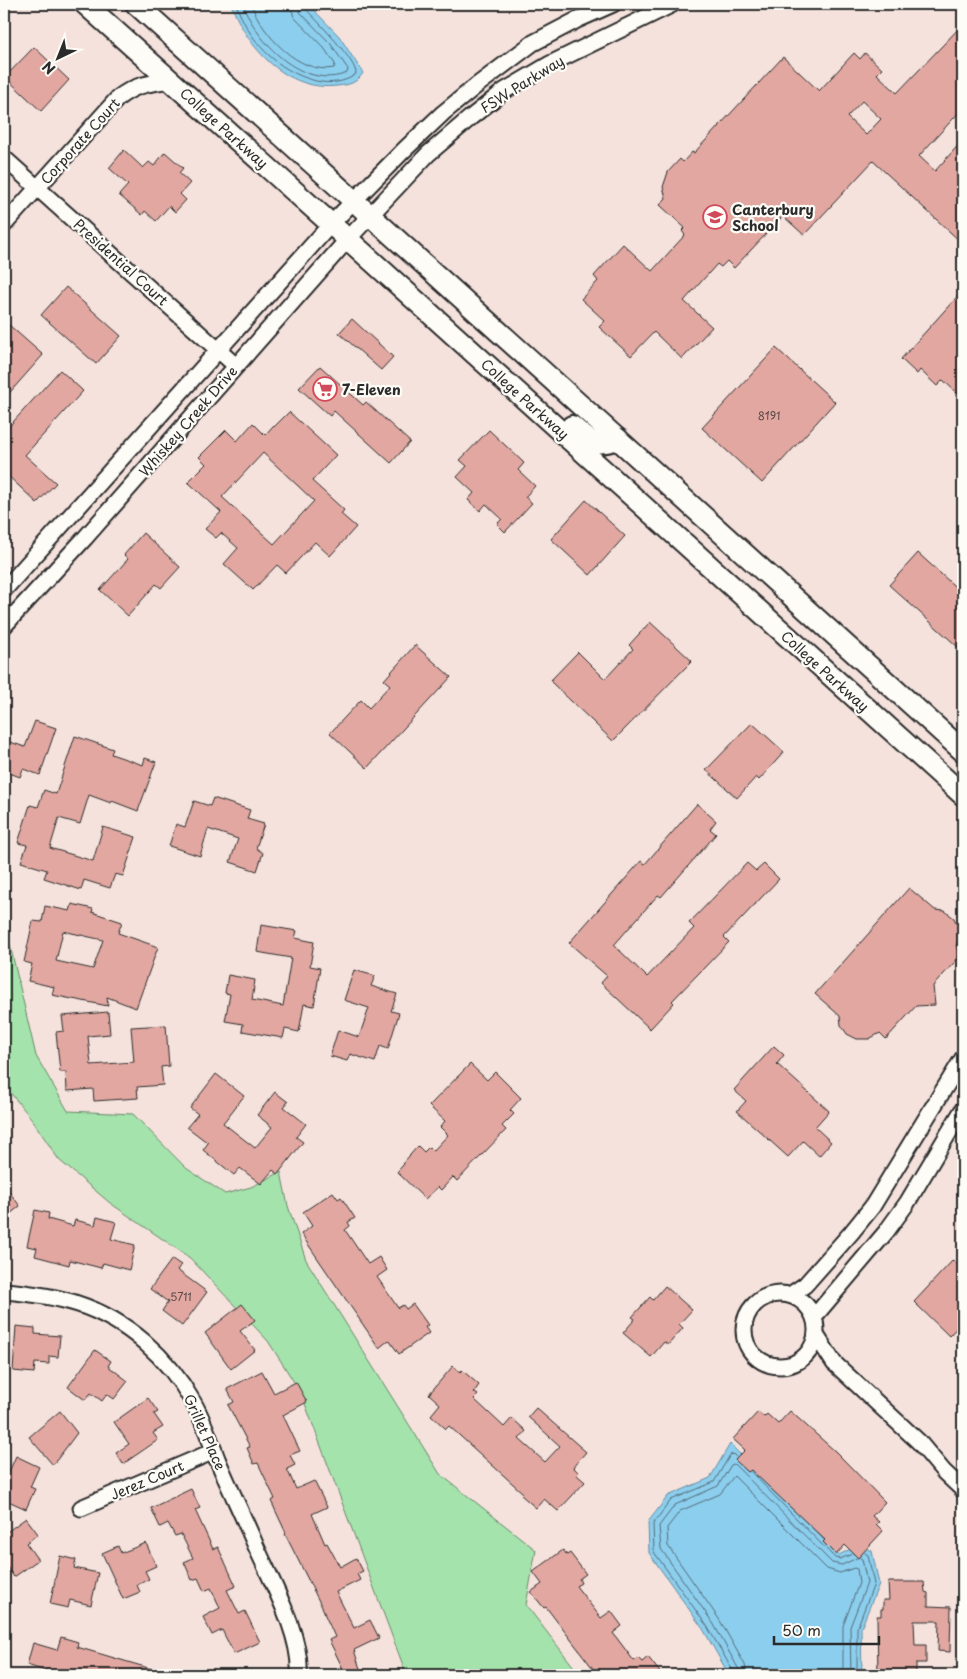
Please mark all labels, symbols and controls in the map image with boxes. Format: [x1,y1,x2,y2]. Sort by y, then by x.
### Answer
north arrow [32,32,82,82]
street label: FSW Parkway [476,50,568,118]
text: N [38,56,60,79]
street label: College Parkway [175,83,273,173]
street label: Corporate Court [35,93,125,189]
place label: Canterbury School [732,199,814,236]
school or university icon: Canterbury School [702,204,728,230]
street label: Presidential Court [69,214,173,310]
street label: College Parkway [476,354,574,444]
street label: Whiskey Creek Drive [134,361,242,481]
supermarket icon: 7-Eleven [312,376,338,402]
place label: 7-Eleven [342,379,401,400]
house number: 8191 [758,407,780,424]
street label: College Parkway [776,626,874,716]
house number: 5711 [170,1288,192,1305]
street label: Grillet Place [179,1391,231,1473]
street label: Jerez Court [107,1455,187,1505]
scale bar [774,1614,880,1646]
text: 50 m [782,1618,821,1641]

